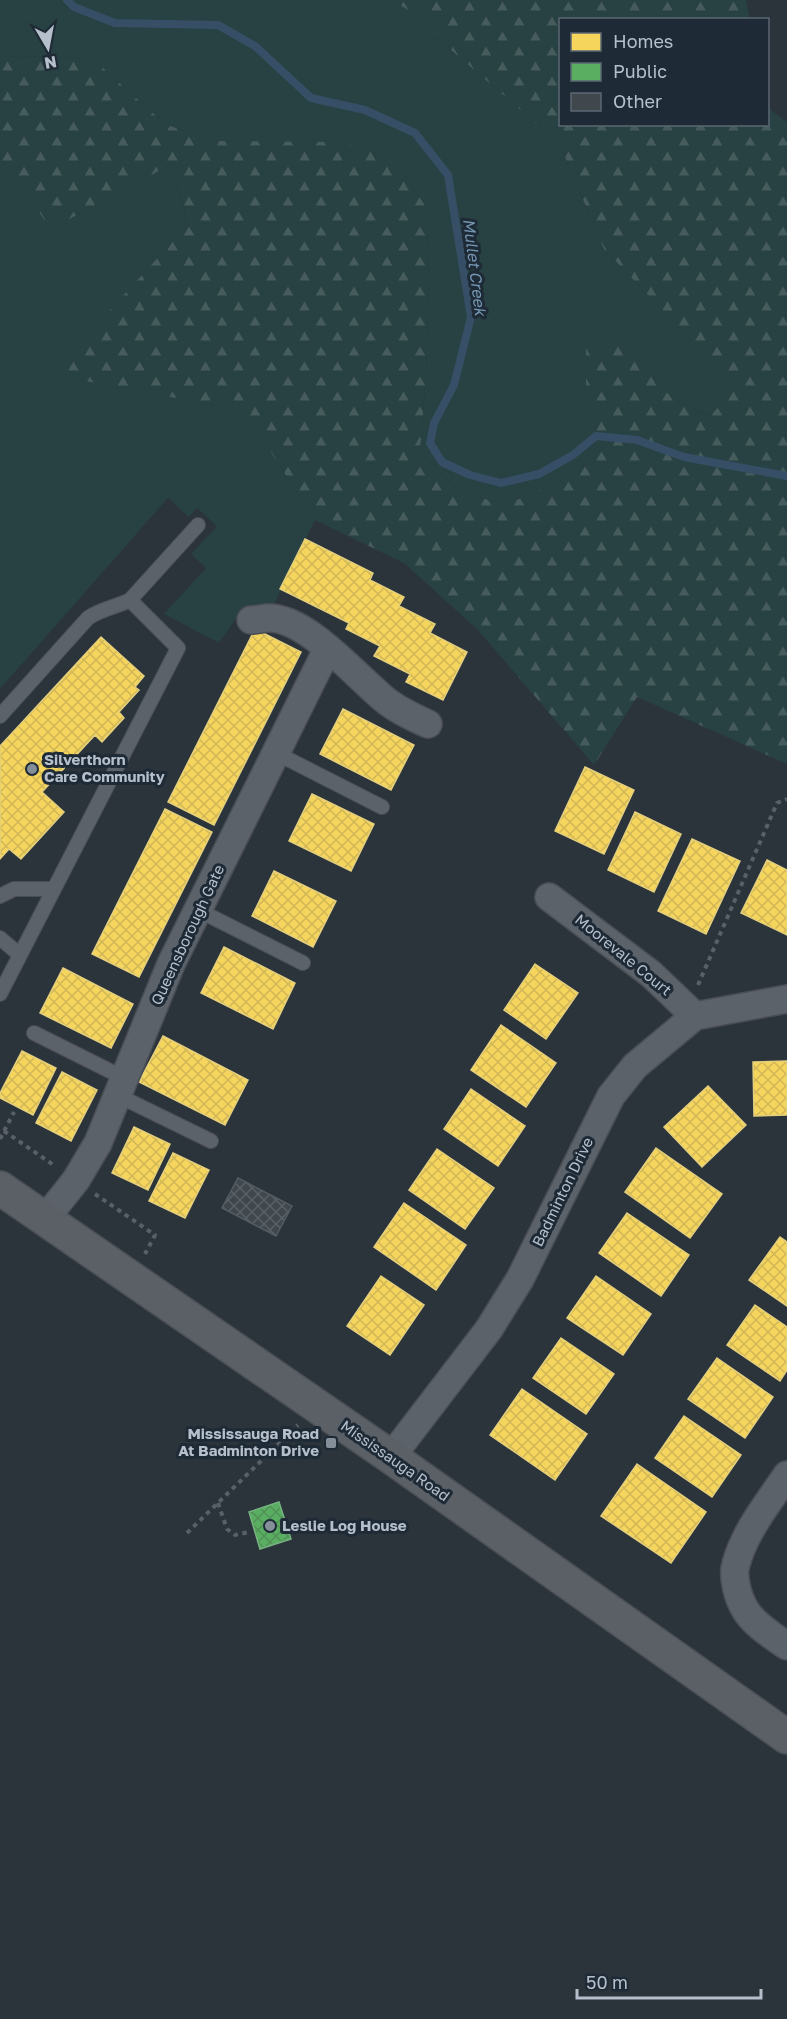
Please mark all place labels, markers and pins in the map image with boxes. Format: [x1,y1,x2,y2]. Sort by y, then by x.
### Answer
place label: Silverthorn Care Community [44,750,165,785]
marker: Silverthorn Care Community [25,762,39,776]
place label: Mississauga Road At Badminton Drive [178,1424,319,1459]
marker: Mississauga Road At Badminton Drive [324,1436,338,1450]
place label: Leslie Log House [282,1516,407,1534]
marker: Leslie Log House [263,1519,277,1533]

